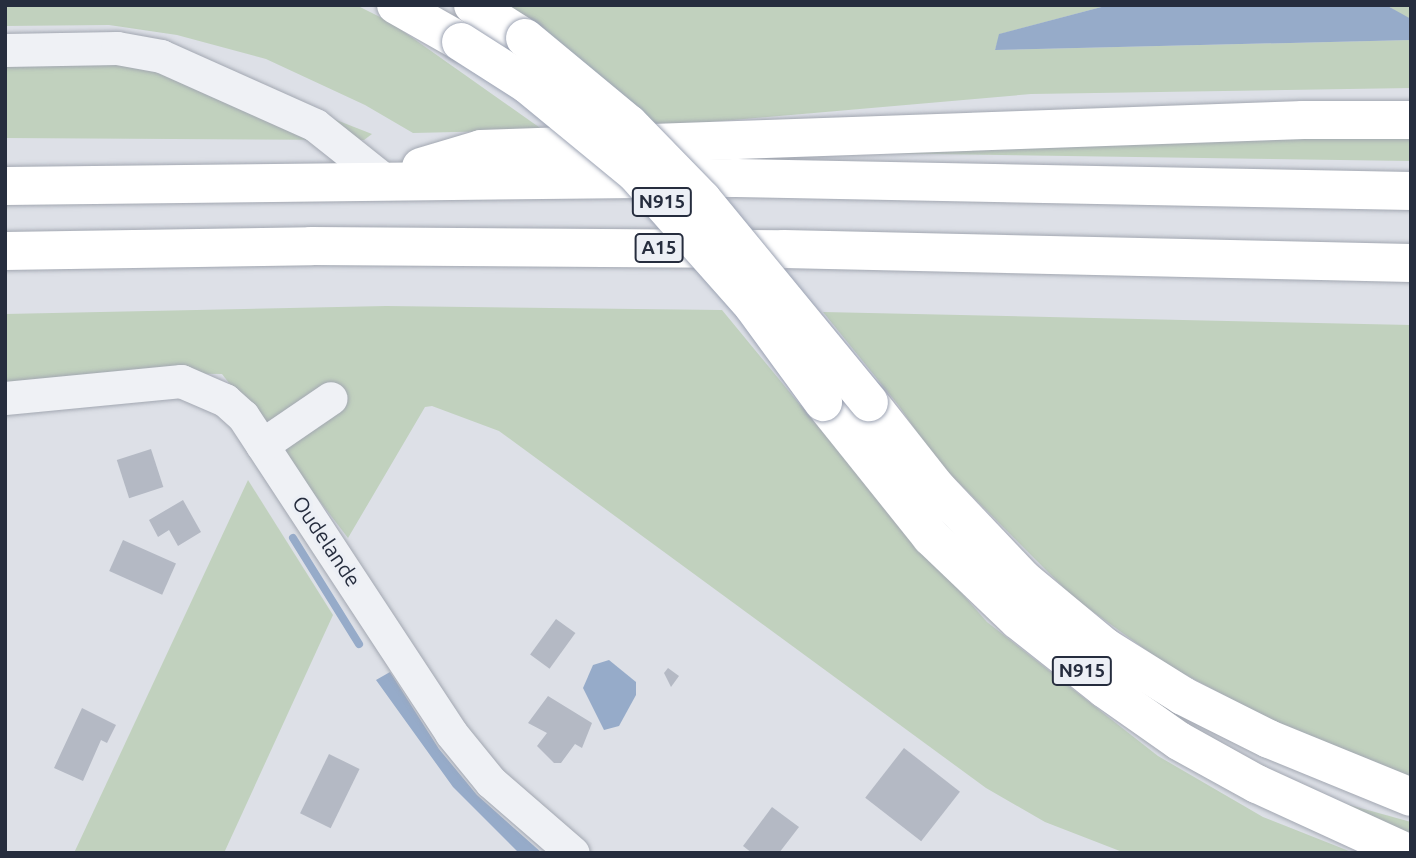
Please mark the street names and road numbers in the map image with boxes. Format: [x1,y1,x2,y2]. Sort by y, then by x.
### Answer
road number: N915 [630,186,694,218]
road number: A15 [634,232,684,264]
street label: Oudelande [287,491,367,591]
road number: N915 [1050,656,1114,686]

